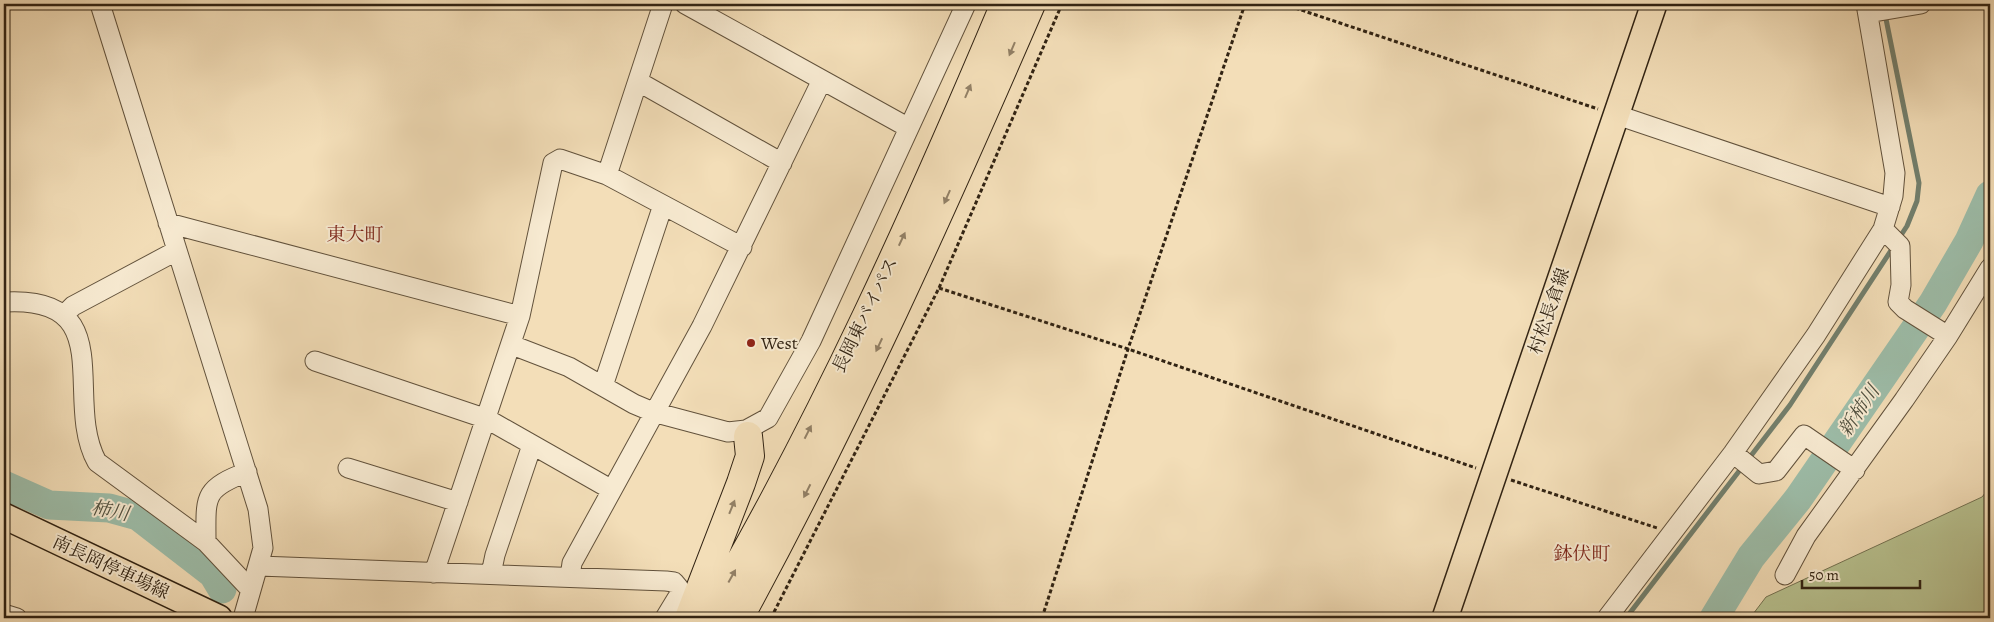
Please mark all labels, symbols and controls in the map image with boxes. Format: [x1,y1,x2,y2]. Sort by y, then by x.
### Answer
one-way arrow [1007,41,1015,56]
one-way arrow [965,84,973,98]
one-way arrow [942,190,950,204]
district label: 東大町 [326,222,384,248]
one-way arrow [898,232,906,246]
street label: 長岡東バイパス [827,253,903,377]
street label: 村松長倉線 [1523,265,1575,357]
place label: West [760,331,798,355]
marker: West [745,337,757,349]
one-way arrow [875,338,883,352]
water label: 新柿川 [1832,378,1887,442]
one-way arrow [804,425,812,440]
one-way arrow [803,484,811,498]
water label: 柿川 [89,495,133,527]
one-way arrow [729,500,736,515]
street label: 南長岡停車場線 [49,529,173,605]
district label: 鉢伏町 [1553,541,1611,567]
scale bar [1802,557,1919,589]
text: 50 m [1809,565,1839,585]
one-way arrow [728,569,736,583]

